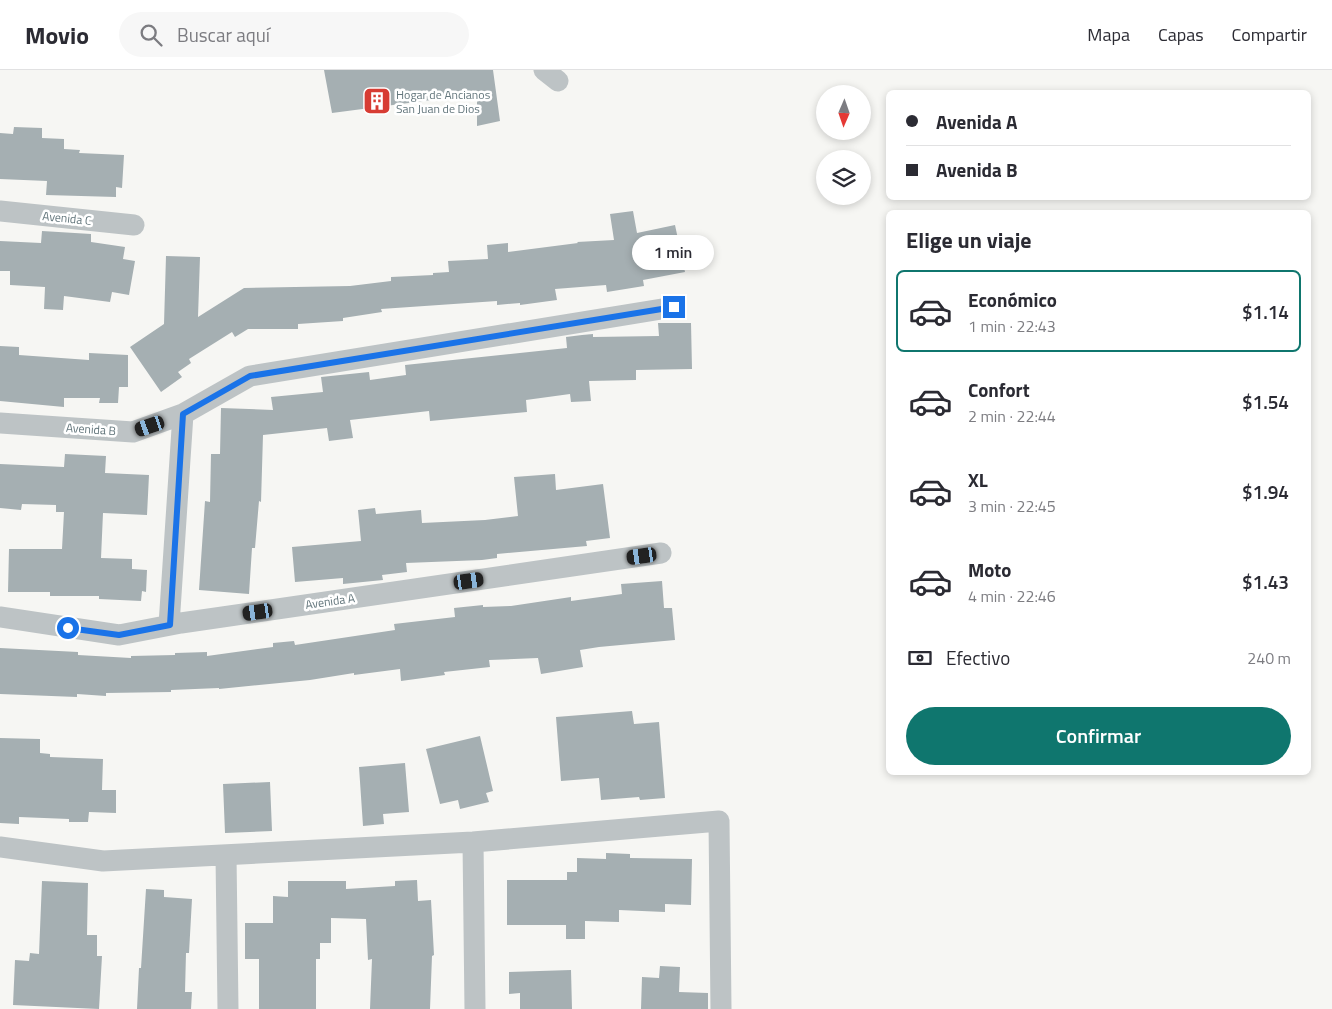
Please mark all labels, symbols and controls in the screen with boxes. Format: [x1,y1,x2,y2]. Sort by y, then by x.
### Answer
search box [119,12,469,57]
text: Movio [25,17,89,53]
text: Buscar aquí [177,20,270,49]
icon: search [137,21,165,49]
text: Mapa [1087,21,1130,48]
text: Capas [1158,21,1204,48]
text: Compartir [1232,21,1307,48]
place label: Hogar de Ancianos San Juan de Dios [396,85,491,118]
north arrow [816,85,871,140]
map controls [816,85,871,205]
building icon: Hogar de Ancianos San Juan de Dios [362,86,392,116]
text: Avenida A [936,107,1017,136]
button: layers [816,150,871,205]
text: Avenida B [936,155,1018,184]
street label: Avenida C [42,206,93,230]
text: Elige un viaje [906,223,1032,257]
callout: 1 min [633,234,715,270]
text: 1 min [654,240,692,264]
text: Económico [968,285,1057,314]
icon: car [908,289,953,334]
route end [663,296,685,318]
text: $1.14 [1242,297,1289,326]
text: 1 min · 22:43 [968,314,1056,338]
text: Confort [968,375,1030,404]
icon: car [908,379,953,424]
text: $1.54 [1242,387,1289,416]
text: 2 min · 22:44 [968,404,1056,428]
car [133,414,166,438]
street label: Avenida B [65,418,117,440]
text: XL [968,465,988,494]
icon: car [908,469,953,514]
text: $1.94 [1242,477,1289,506]
text: 3 min · 22:45 [968,494,1056,518]
car [626,546,657,566]
text: Moto [968,555,1011,584]
icon: car [908,559,953,604]
text: $1.43 [1242,567,1289,596]
car [453,571,484,591]
text: 4 min · 22:46 [968,584,1056,608]
street label: Avenida A [304,588,356,614]
car [242,602,273,622]
route start [57,617,79,639]
text: Efectivo [946,643,1010,672]
icon: cash [906,644,934,672]
text: 240 m [1247,646,1291,670]
button: Confirmar [906,707,1291,765]

